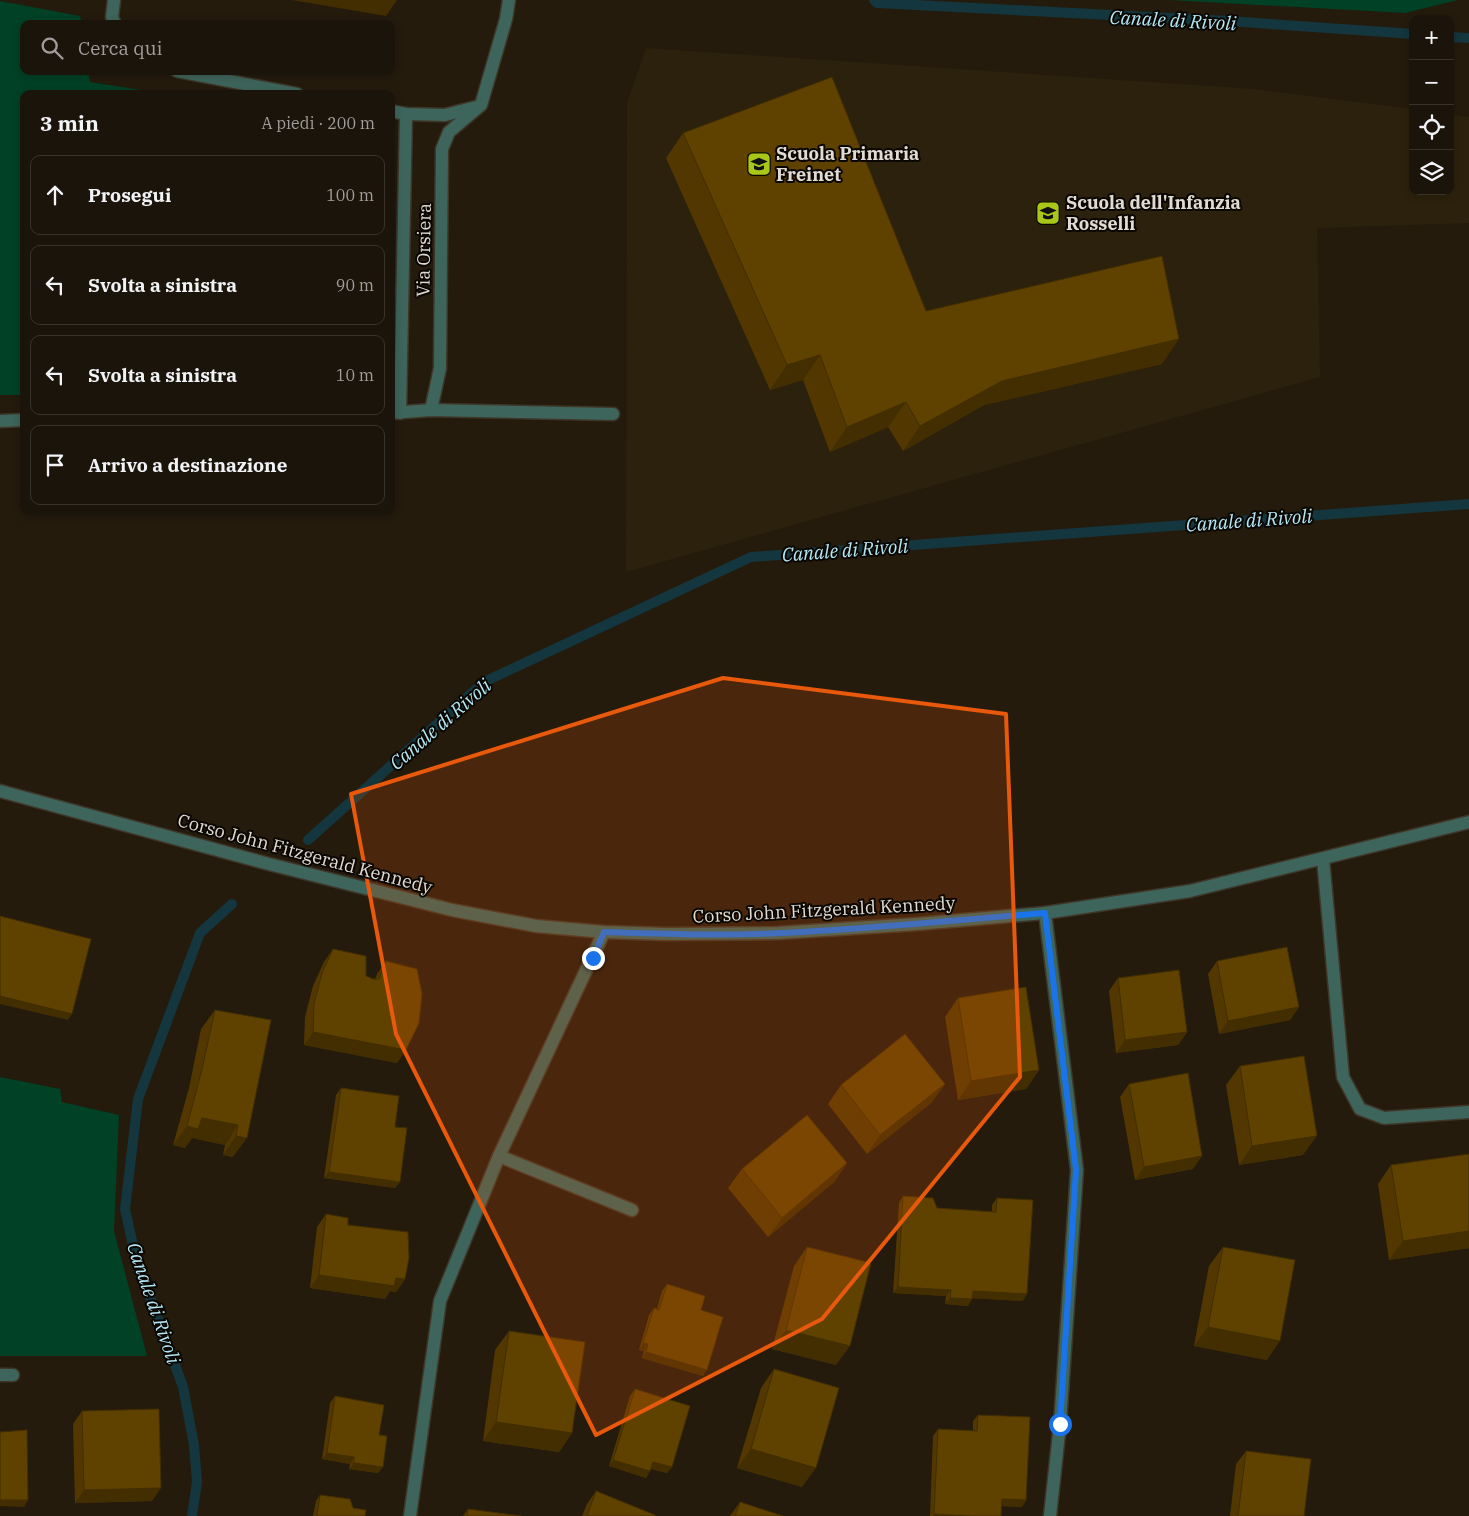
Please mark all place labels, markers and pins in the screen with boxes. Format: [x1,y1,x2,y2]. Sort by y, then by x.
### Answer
place label: Scuola Primaria Freinet [776,142,919,186]
school or university icon: Scuola Primaria Freinet [746,151,772,177]
place label: Scuola dell'Infanzia Rosselli [1066,191,1241,235]
school or university icon: Scuola dell'Infanzia Rosselli [1035,200,1061,226]

